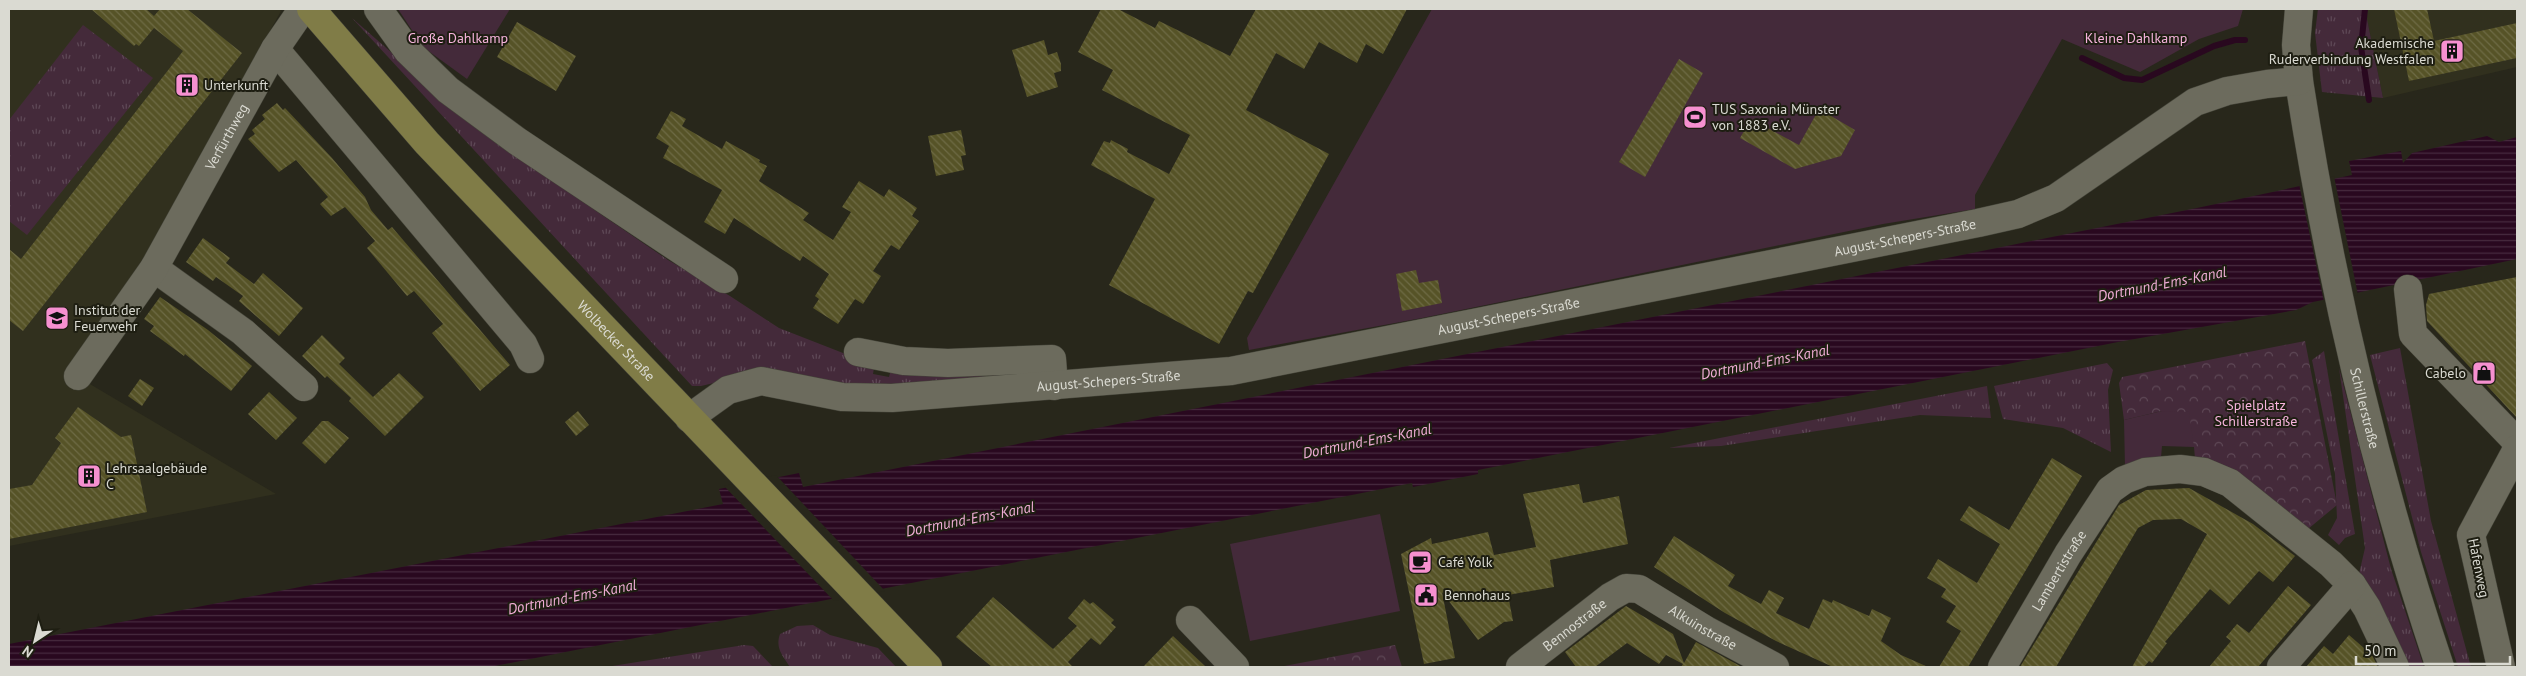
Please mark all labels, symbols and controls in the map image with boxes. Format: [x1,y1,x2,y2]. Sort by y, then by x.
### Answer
park label: Große Dahlkamp [408,29,508,47]
park label: Kleine Dahlkamp [2085,29,2187,47]
place label: Akademische Ruderverbindung Westfalen [2269,34,2434,68]
building icon: Akademische Ruderverbindung Westfalen [2439,38,2465,64]
building icon: Unterkunft [174,72,200,98]
place label: Unterkunft [204,76,268,94]
street label: Verfürthweg [200,100,252,174]
place label: TUS Saxonia Münster von 1883 e.V. [1712,100,1840,134]
sports icon: TUS Saxonia Münster von 1883 e.V. [1682,104,1708,130]
street label: August-Schepers-Straße [1832,215,1978,260]
water label: Dortmund-Ems-Kanal [2096,262,2228,305]
street label: August-Schepers-Straße [1436,293,1581,339]
street label: Wolbecker Straße [573,297,659,385]
place label: Institut der Feuerwehr [74,301,141,335]
school or university icon: Institut der Feuerwehr [44,305,70,331]
water label: Dortmund-Ems-Kanal [1699,340,1831,383]
shop icon: Cabelo [2471,360,2497,386]
place label: Cabelo [2425,364,2466,382]
street label: August-Schepers-Straße [1036,366,1181,395]
street label: Schillerstraße [2346,366,2384,451]
park label: Spielplatz Schillerstraße [2215,396,2297,430]
water label: Dortmund-Ems-Kanal [1301,419,1433,462]
place label: Lehrsaalgebäude C [106,459,207,493]
building icon: Lehrsaalgebäude C [76,463,102,489]
water label: Dortmund-Ems-Kanal [904,497,1036,540]
street label: Lambertistraße [2028,527,2090,614]
street label: Hafenweg [2464,537,2494,599]
cafe icon: Café Yolk [1407,549,1433,575]
place label: Café Yolk [1438,553,1493,571]
water label: Dortmund-Ems-Kanal [506,575,638,618]
public building icon: Bennohaus [1413,582,1439,608]
place label: Bennohaus [1444,586,1510,604]
street label: Bennostraße [1539,594,1610,655]
street label: Alkuinstraße [1666,600,1740,654]
north arrow [10,616,60,666]
scale bar [2356,634,2510,666]
text: 50 m [2364,641,2397,660]
text: N [19,642,36,662]

